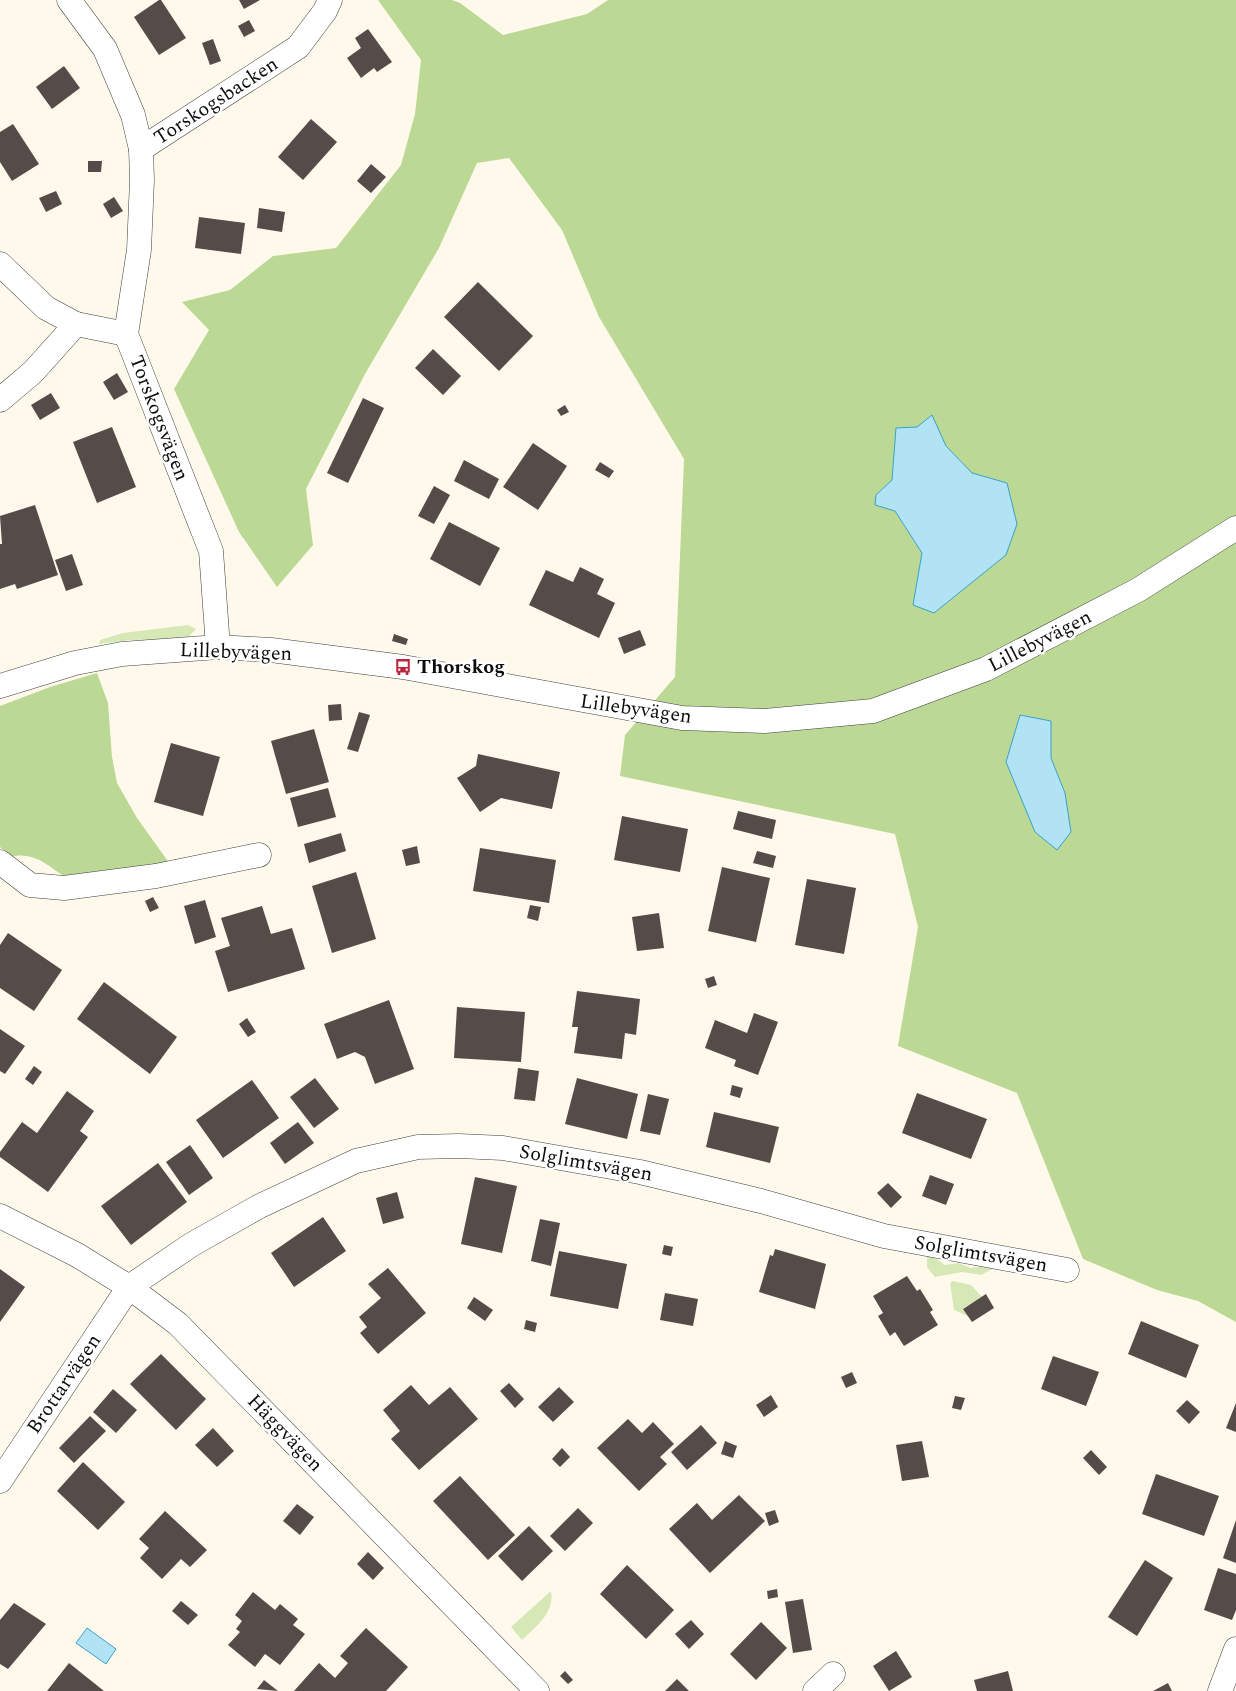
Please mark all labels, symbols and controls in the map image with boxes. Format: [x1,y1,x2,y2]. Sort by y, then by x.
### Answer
street label: Torskogsbacken [148,49,284,153]
street label: Torskogsvägen [121,351,197,485]
street label: Lillebyvägen [983,602,1097,680]
street label: Lillebyvägen [179,635,293,669]
place label: Thorskog [417,652,505,682]
bus stop icon: Thorskog [393,657,413,677]
street label: Lillebyvägen [578,686,694,732]
street label: Solglimtsvägen [517,1137,655,1189]
street label: Solglimtsvägen [912,1228,1050,1280]
street label: Brottarvägen [19,1328,109,1440]
street label: Häggvägen [240,1387,330,1479]

